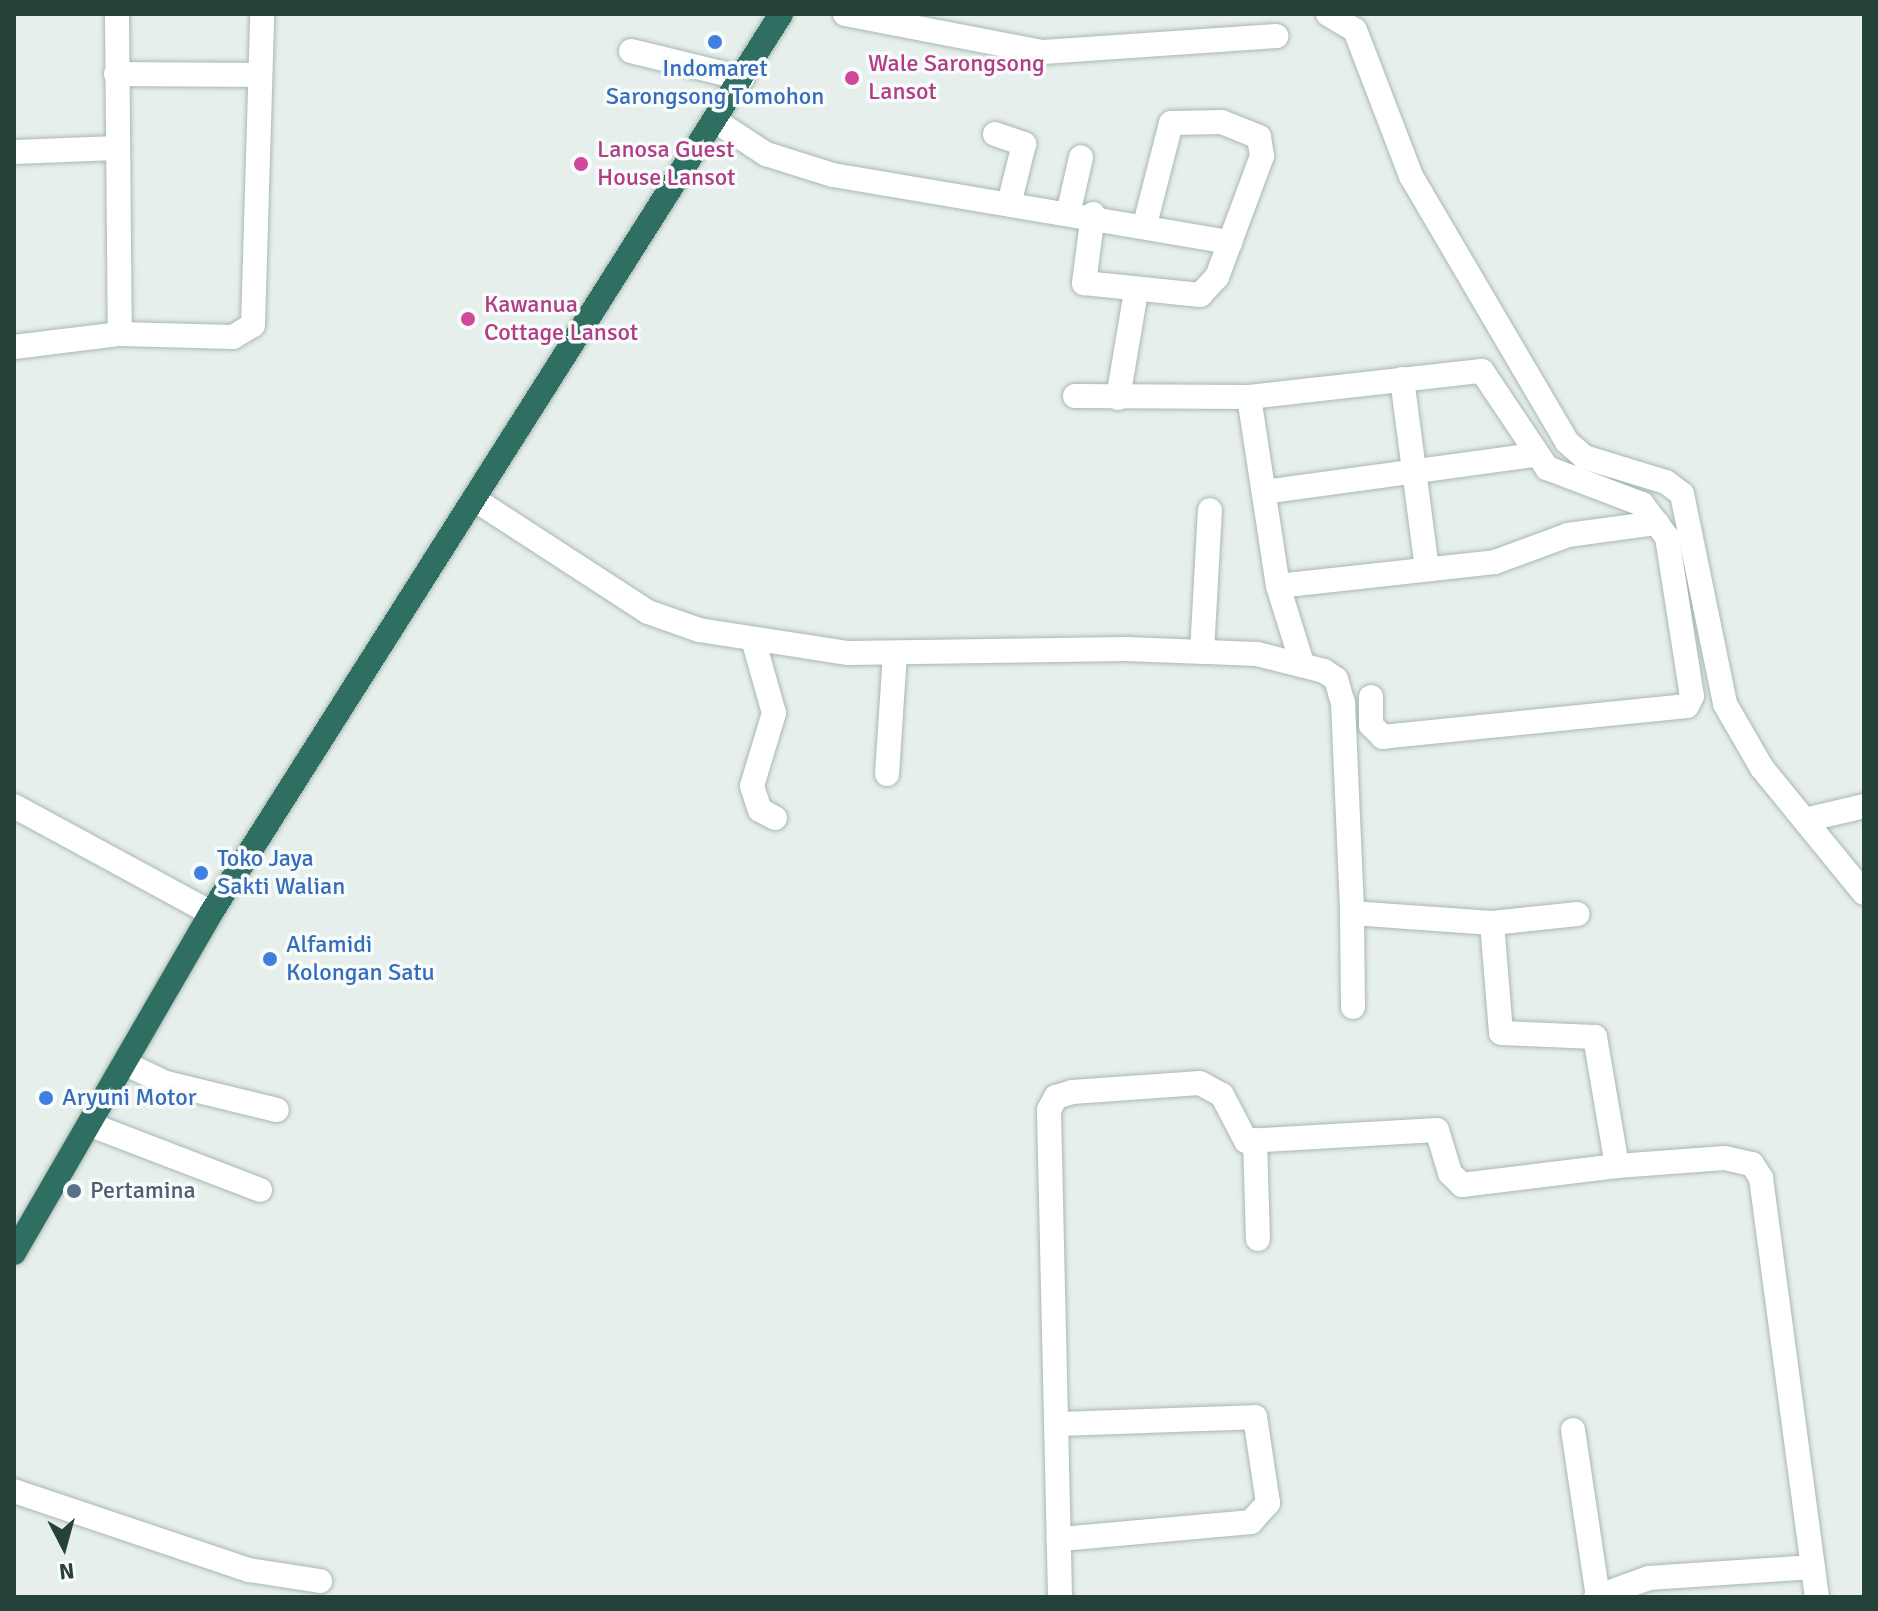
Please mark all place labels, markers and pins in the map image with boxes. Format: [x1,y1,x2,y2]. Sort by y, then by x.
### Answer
marker: Indomaret Sarongsong Tomohon [706,33,724,51]
place label: Wale Sarongsong Lansot [868,50,1045,106]
place label: Indomaret Sarongsong Tomohon [606,55,824,111]
marker: Wale Sarongsong Lansot [843,69,861,87]
place label: Lanosa Guest House Lansot [597,136,735,192]
marker: Lanosa Guest House Lansot [572,155,590,173]
place label: Kawanua Cottage Lansot [484,291,638,347]
marker: Kawanua Cottage Lansot [459,310,477,328]
place label: Toko Jaya Sakti Walian [217,845,345,901]
marker: Toko Jaya Sakti Walian [192,864,210,882]
place label: Alfamidi Kolongan Satu [286,931,435,987]
marker: Alfamidi Kolongan Satu [261,950,279,968]
place label: Aryuni Motor [62,1084,196,1112]
marker: Aryuni Motor [37,1089,55,1107]
place label: Pertamina [90,1177,196,1205]
marker: Pertamina [65,1182,83,1200]

